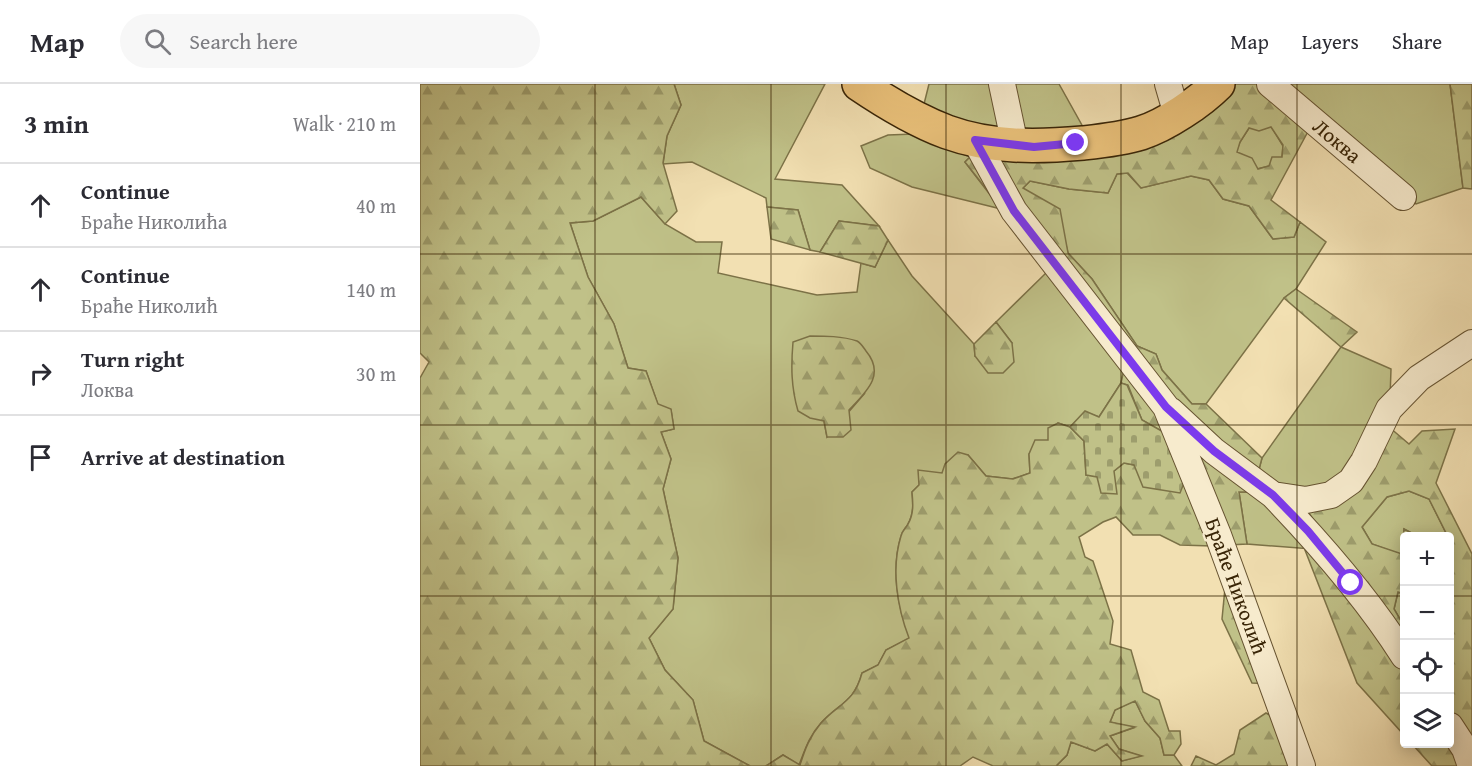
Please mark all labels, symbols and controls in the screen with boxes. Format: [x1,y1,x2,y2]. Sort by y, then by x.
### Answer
search box [120,14,540,68]
text: Map [30,21,84,62]
icon: search [141,25,174,58]
text: Search here [189,25,298,57]
text: Map [1230,26,1269,57]
text: Layers [1302,26,1359,57]
text: Share [1392,26,1442,57]
text: 3 min [24,104,89,143]
text: Walk · 210 m [293,109,396,138]
street label: Локва [1306,111,1368,170]
route end [1062,129,1088,155]
text: Continue [81,175,170,207]
icon: ahead [24,189,57,222]
text: 40 m [356,191,396,220]
text: Браће Николића [81,207,227,236]
text: Continue [81,259,170,291]
icon: ahead [24,273,57,306]
text: 140 m [346,275,396,304]
text: Браће Николић [81,291,218,320]
text: Turn right [81,343,184,375]
icon: right [24,357,57,390]
text: 30 m [356,359,396,388]
text: Локва [81,375,134,404]
icon: arrive [24,441,57,474]
text: Arrive at destination [81,441,285,473]
street label: Браће Николић [1197,513,1276,659]
map controls [1400,532,1454,748]
button: + [1400,532,1454,586]
route start [1337,569,1363,595]
button: − [1400,586,1454,640]
button: locate [1400,640,1454,694]
button: layers [1400,694,1454,748]

